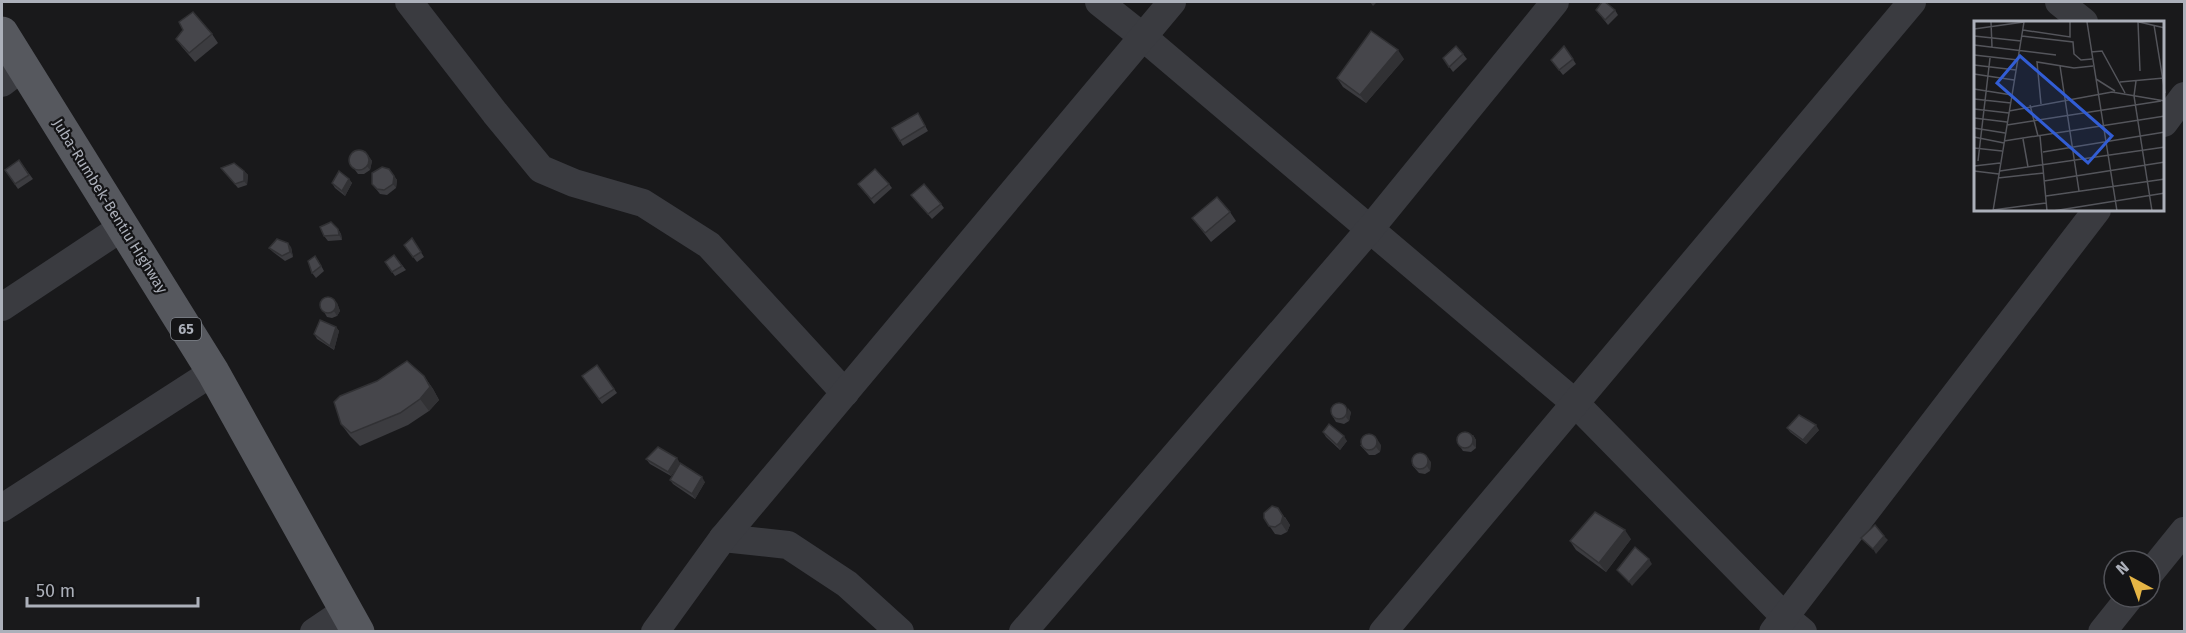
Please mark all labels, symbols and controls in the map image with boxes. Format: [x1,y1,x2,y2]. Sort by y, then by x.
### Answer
inset map [1974,21,2165,212]
street label: Juba-Rumbek-Bentiu Highway [49,115,172,297]
road number: 65 [171,318,201,340]
north arrow [2102,549,2162,609]
text: N [2112,557,2133,579]
scale bar [27,570,198,608]
text: 50 m [36,580,75,602]

